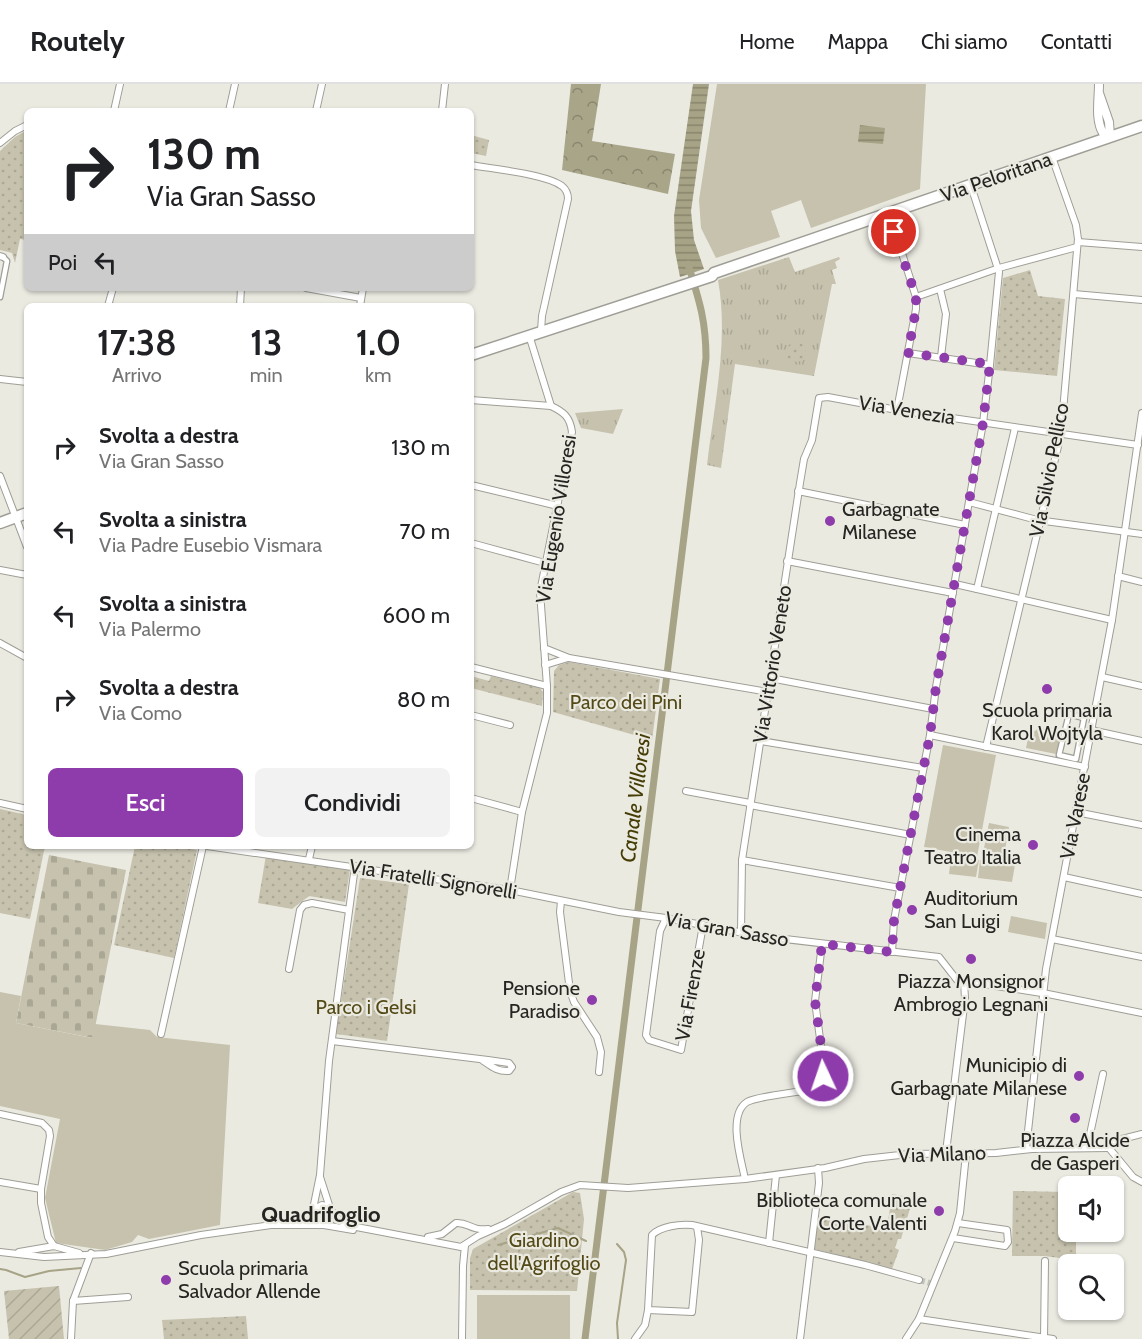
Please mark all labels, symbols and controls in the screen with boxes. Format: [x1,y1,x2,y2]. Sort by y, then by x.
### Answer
text: Routely [30,24,125,58]
text: Home [739,29,794,54]
text: Mappa [827,29,888,54]
text: Chi siamo [921,29,1008,54]
text: Contatti [1041,29,1112,54]
text: 130 m [147,128,261,180]
icon: right [48,132,126,210]
street label: Via Peloritana [937,147,1055,207]
text: Via Gran Sasso [147,180,316,213]
pin [868,206,919,257]
icon: arrive [877,215,910,248]
icon: left [89,246,122,279]
text: Poi [48,249,77,276]
text: 17:38 [97,320,177,364]
text: 13 [250,320,282,364]
text: 1.0 [356,320,401,364]
text: Arrivo [112,363,162,387]
text: min [250,363,283,387]
text: km [365,363,392,387]
street label: Via Venezia [857,391,957,430]
street label: Via Silvio Pellico [1024,401,1074,539]
text: Svolta a destra [99,422,239,449]
icon: right [48,431,81,464]
street label: Via Eugenio Villoresi [531,433,581,605]
text: 130 m [391,434,450,461]
text: Via Gran Sasso [99,449,224,473]
place label: Garbagnate Milanese [842,497,940,544]
text: Svolta a sinistra [99,506,247,533]
marker: Garbagnate Milanese [823,514,837,528]
icon: left [48,515,81,548]
text: 70 m [400,518,450,545]
text: Via Padre Eusebio Vismara [99,533,322,557]
street label: Via Vittorio Veneto [748,583,796,745]
text: Svolta a sinistra [99,590,247,617]
icon: left [48,599,81,632]
text: 600 m [383,602,450,629]
text: Via Palermo [99,617,201,641]
text: Svolta a destra [99,674,239,701]
marker: Scuola primaria Karol Wojtyla [1040,682,1054,696]
icon: right [48,683,81,716]
text: 80 m [397,686,450,713]
park label: Parco dei Pini [570,690,682,714]
place label: Scuola primaria Karol Wojtyla [982,698,1112,745]
text: Via Como [99,701,182,725]
water label: Canale Villoresi [615,732,655,864]
button: Esci [48,768,243,837]
button: Condividi [255,768,450,837]
street label: Via Varese [1055,771,1095,861]
place label: Cinema Teatro Italia [924,822,1021,869]
marker: Cinema Teatro Italia [1026,838,1040,852]
street label: Via Fratelli Signorelli [347,854,519,904]
place label: Auditorium San Luigi [924,886,1018,933]
marker: Auditorium San Luigi [905,903,919,917]
street label: Via Gran Sasso [663,906,791,952]
street label: Via Firenze [670,947,710,1043]
marker: Piazza Monsignor Ambrogio Legnani [964,952,978,966]
place label: Piazza Monsignor Ambrogio Legnani [894,969,1048,1016]
place label: Pensione Paradiso [502,976,580,1023]
marker: Pensione Paradiso [585,993,599,1007]
park label: Parco i Gelsi [316,995,416,1019]
position arrow [791,1044,855,1108]
place label: Municipio di Garbagnate Milanese [890,1053,1067,1100]
marker: Municipio di Garbagnate Milanese [1072,1069,1086,1083]
marker: Piazza Alcide de Gasperi [1068,1111,1082,1125]
place label: Piazza Alcide de Gasperi [1020,1128,1130,1175]
street label: Via Milano [898,1140,986,1168]
map controls [1058,1176,1124,1320]
button: sound [1058,1176,1124,1242]
place label: Biblioteca comunale Corte Valenti [756,1188,927,1235]
district label: Quadrifoglio [261,1201,381,1228]
marker: Biblioteca comunale Corte Valenti [932,1204,946,1218]
park label: Giardino dell'Agrifoglio [487,1228,601,1275]
button: search [1058,1254,1124,1320]
place label: Scuola primaria Salvador Allende [178,1256,320,1303]
marker: Scuola primaria Salvador Allende [159,1273,173,1287]

